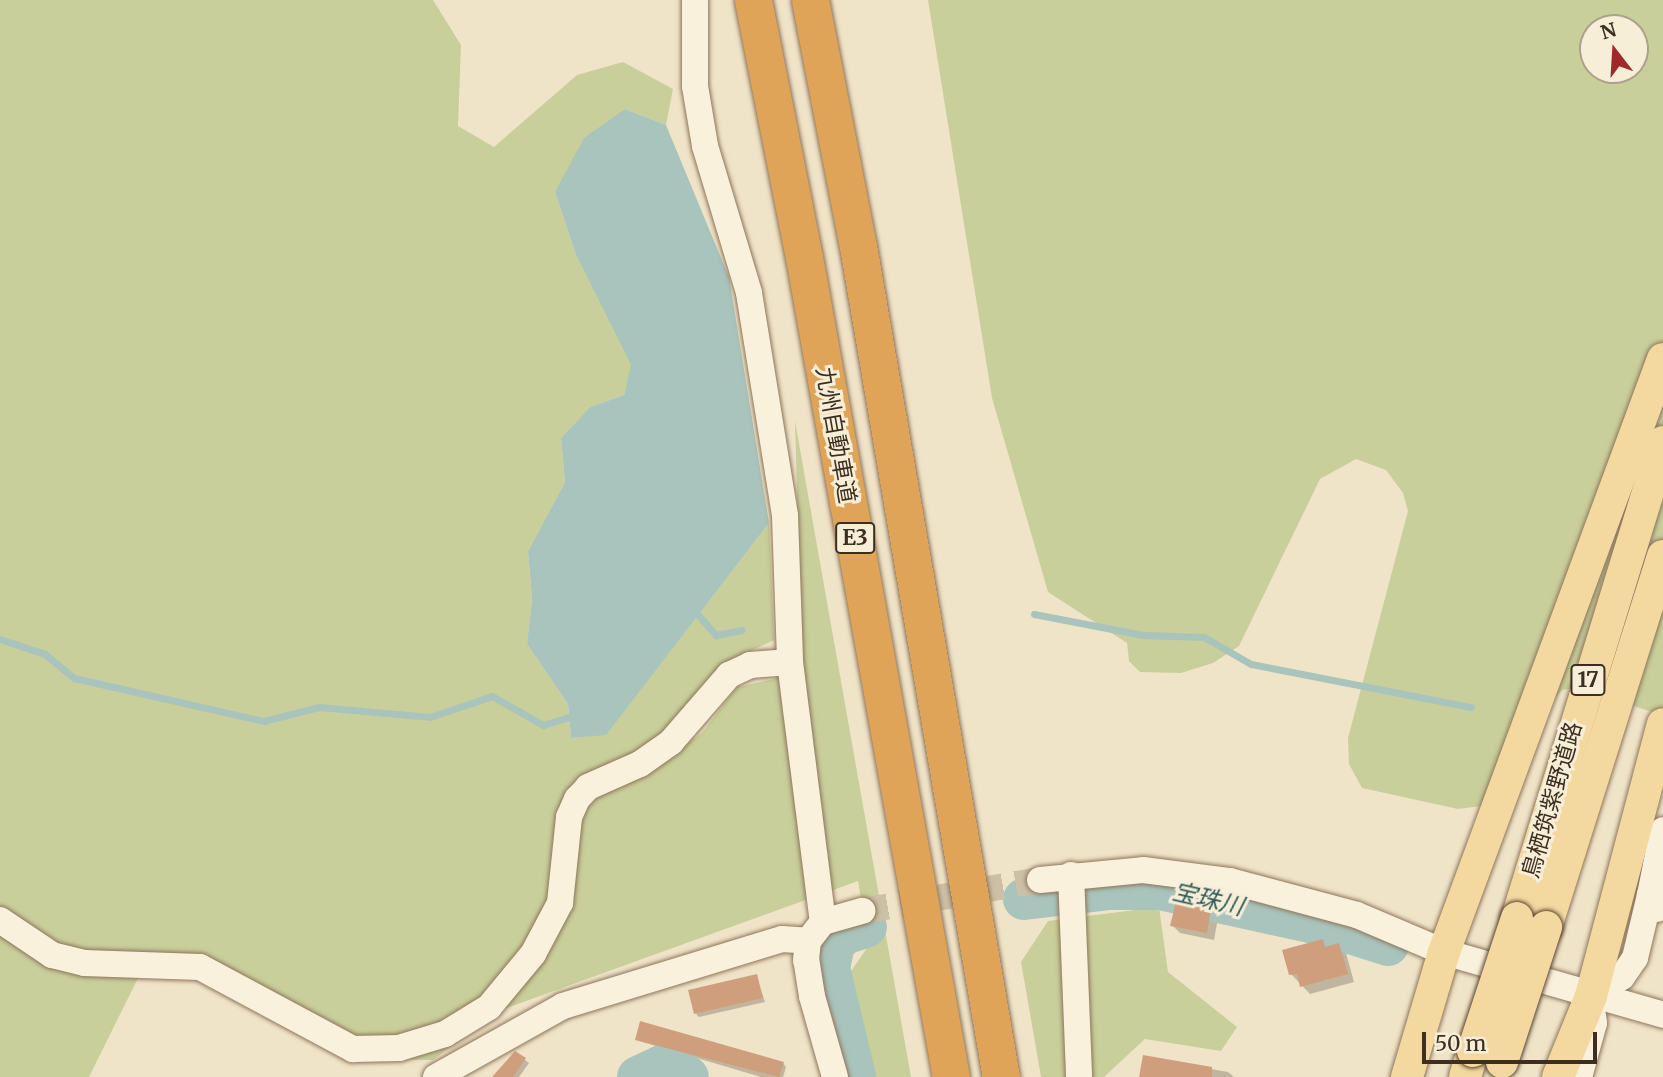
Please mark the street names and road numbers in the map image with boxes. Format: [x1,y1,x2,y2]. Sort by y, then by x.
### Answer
street label: 九州自動車道 [810,365,862,505]
road number: E3 [834,520,876,556]
road number: 17 [1569,662,1607,698]
street label: 鳥栖筑紫野道路 [1517,719,1587,881]

